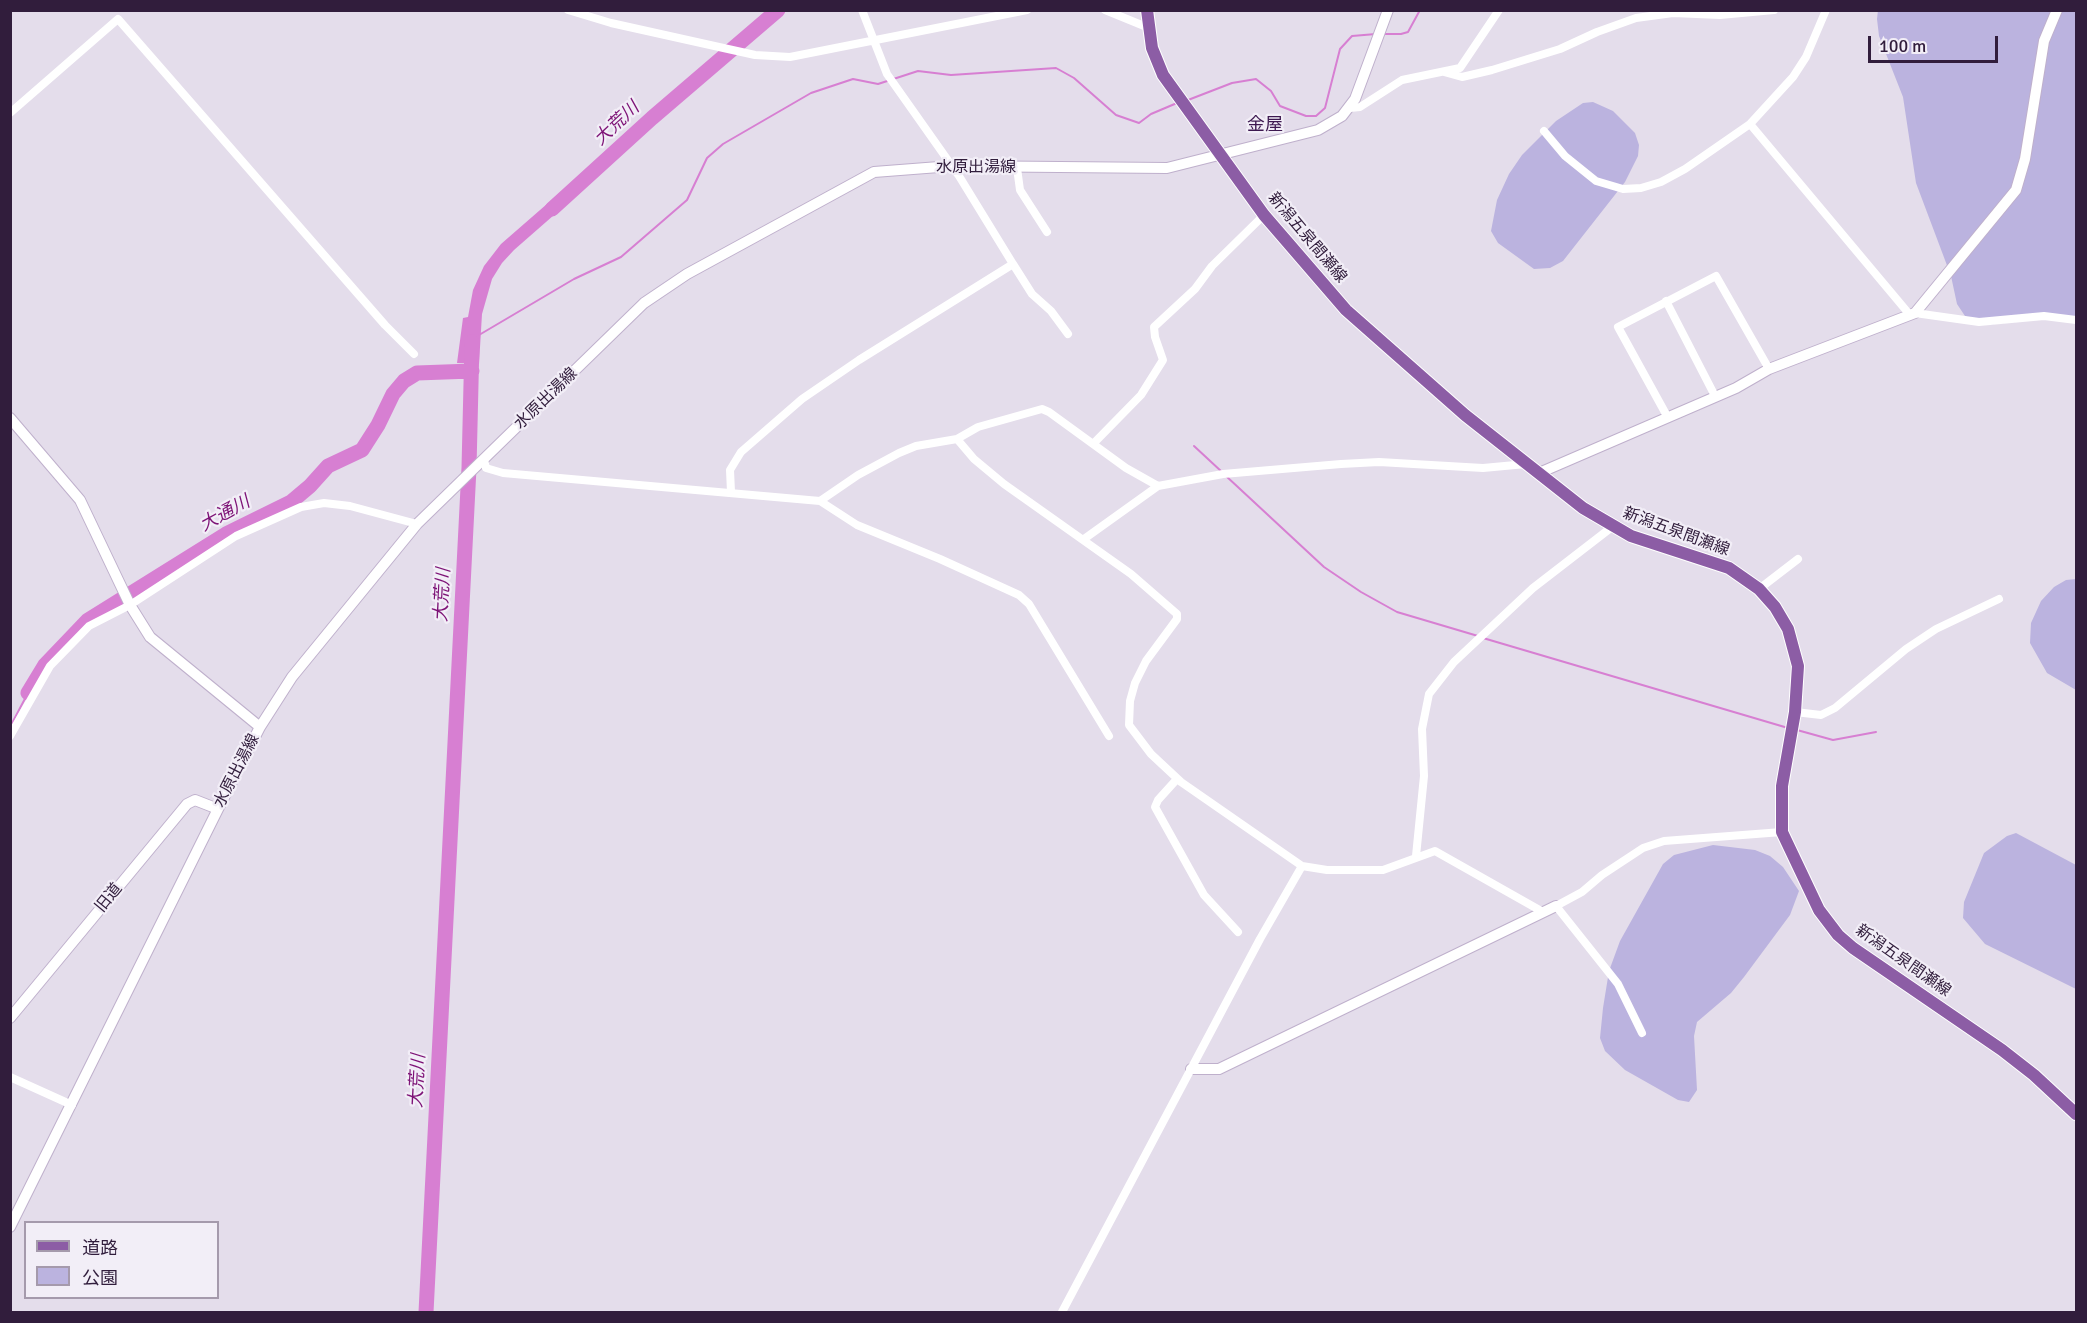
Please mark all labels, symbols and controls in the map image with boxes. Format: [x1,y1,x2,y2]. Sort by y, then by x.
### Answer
scale bar [1871,24,2002,62]
text: 100 m [1879,35,1926,57]
water label: 大荒川 [590,98,644,150]
district label: 金屋 [1247,114,1283,136]
street label: 水原出湯線 [936,158,1016,178]
street label: 新潟五泉間瀬線 [1264,189,1350,287]
street label: 水原出湯線 [511,364,581,434]
water label: 大通川 [196,491,254,537]
street label: 新潟五泉間瀬線 [1620,504,1732,560]
water label: 大荒川 [431,567,455,623]
street label: 水原出湯線 [210,731,264,811]
street label: 旧道 [91,880,127,916]
street label: 新潟五泉間瀬線 [1852,921,1954,1001]
water label: 大荒川 [406,1053,430,1109]
legend [24,1221,219,1299]
text: 道路 [82,1237,118,1259]
text: 公園 [82,1267,118,1289]

